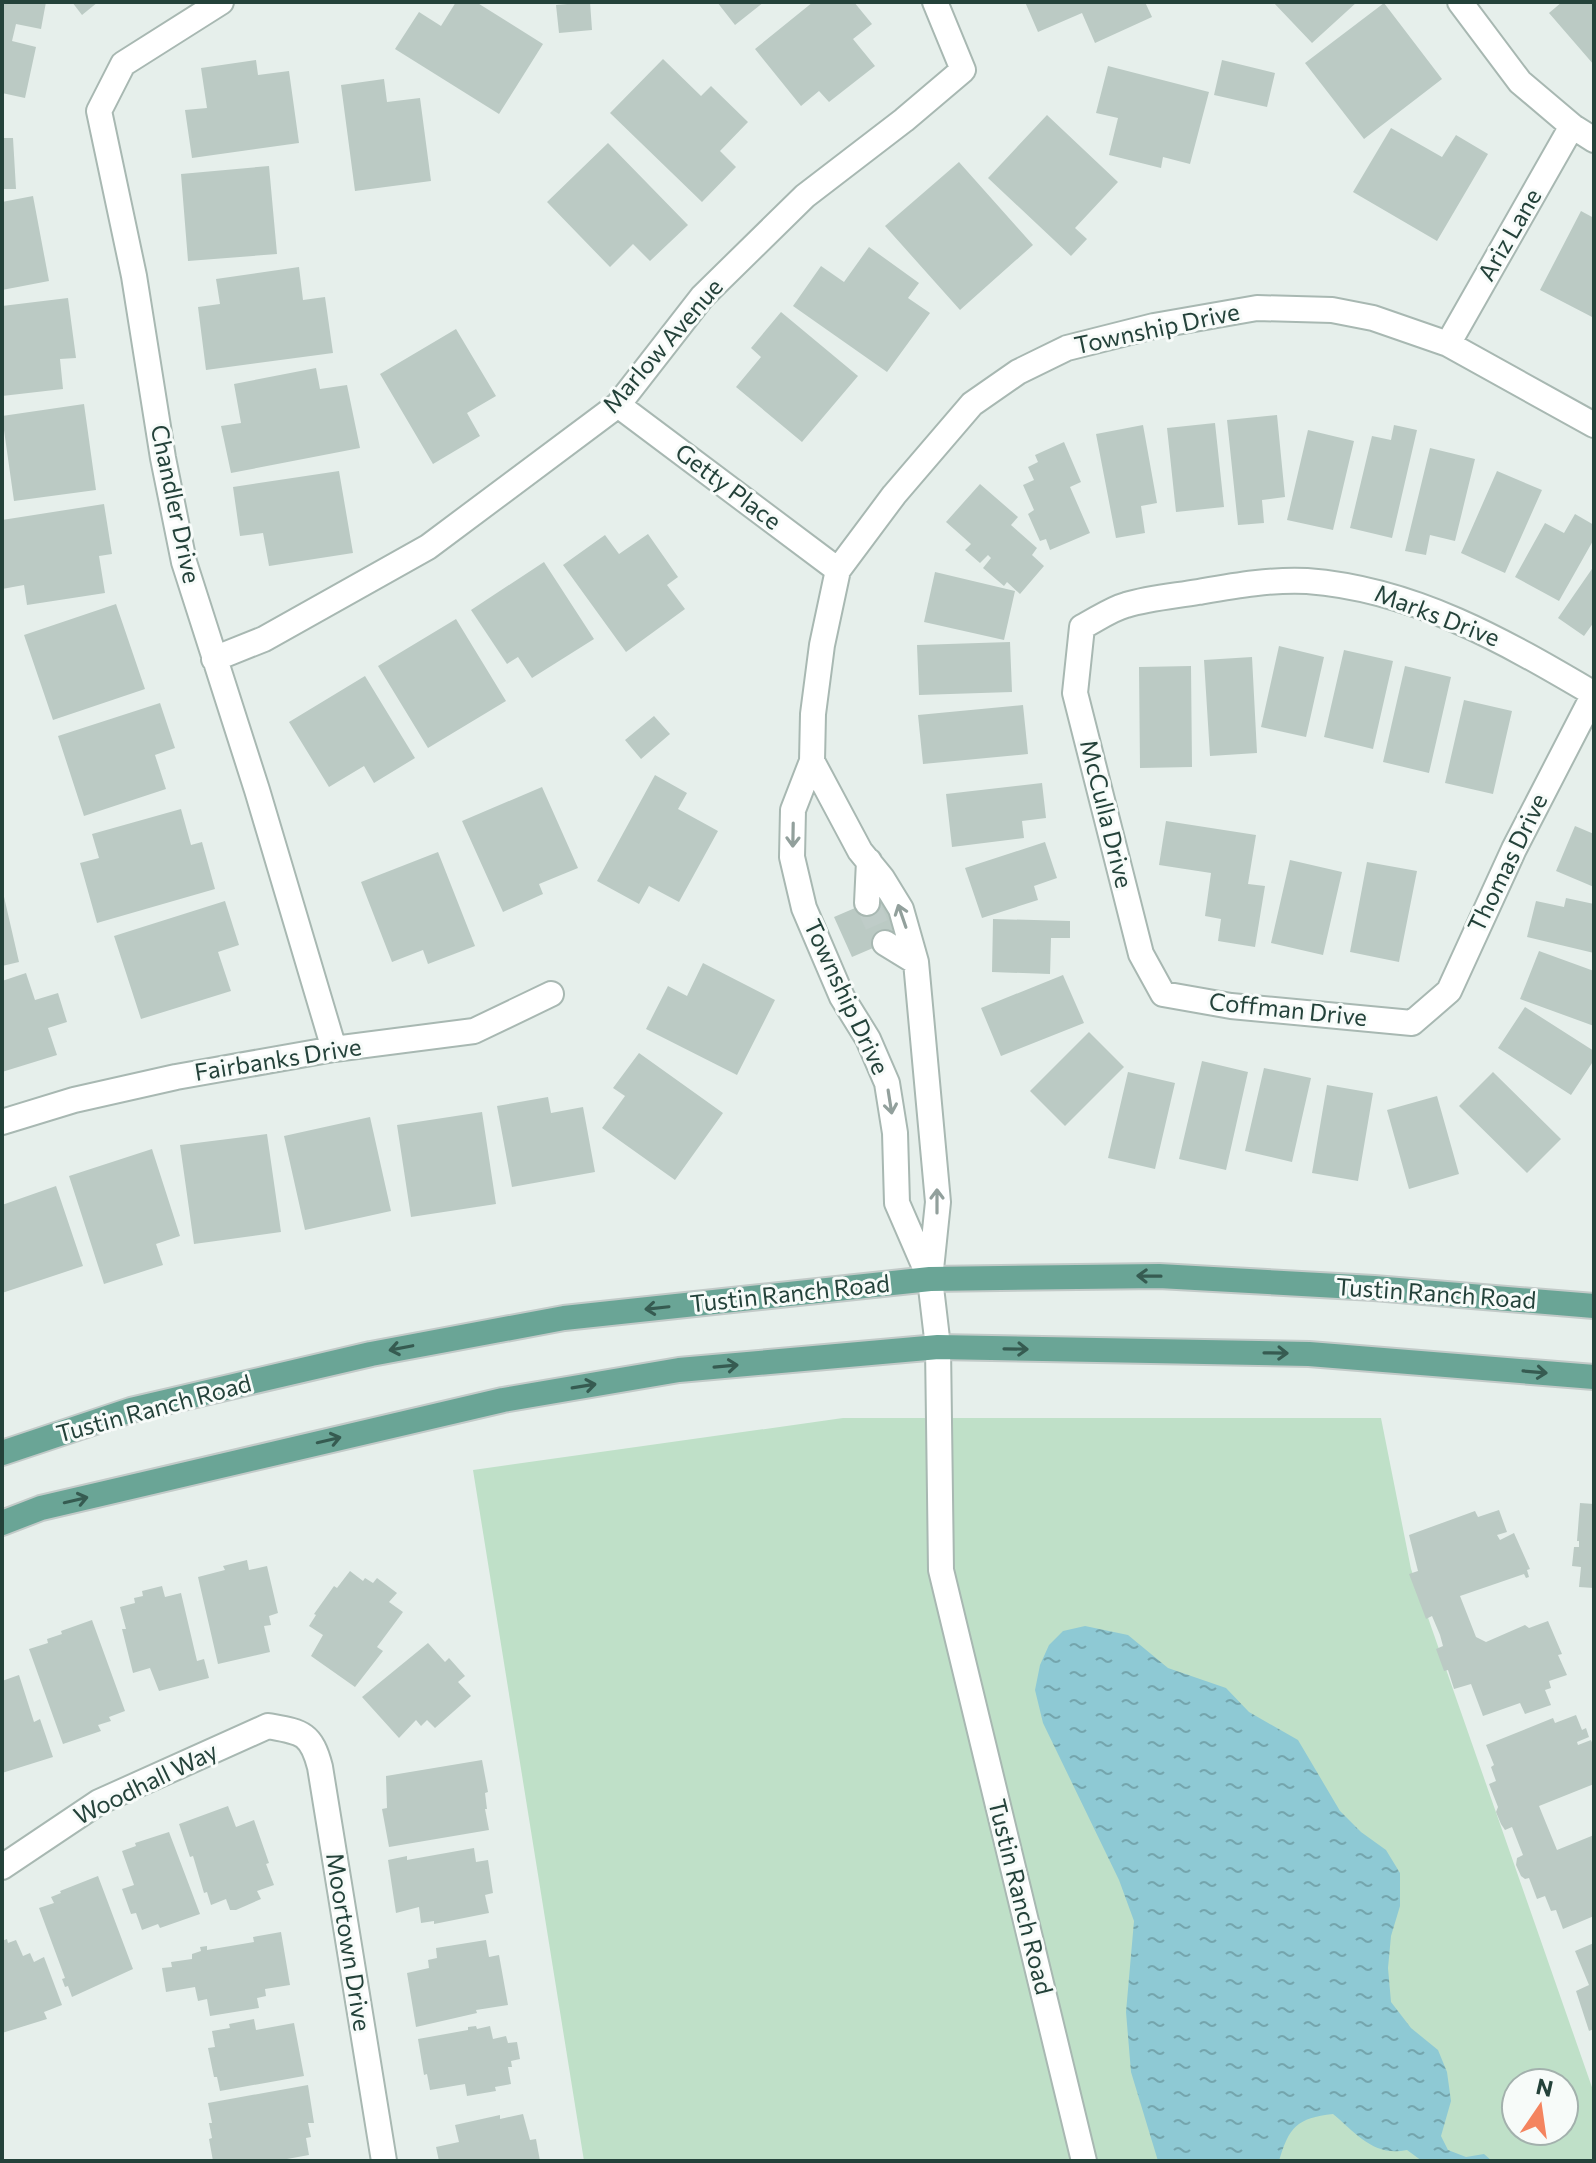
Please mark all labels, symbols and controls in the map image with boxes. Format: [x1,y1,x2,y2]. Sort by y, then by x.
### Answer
street label: Ariz Lane [1471,183,1547,285]
street label: Marlow Avenue [596,272,728,418]
street label: Township Drive [1071,296,1242,359]
street label: Chandler Drive [146,422,207,586]
street label: Getty Place [670,437,788,535]
street label: Marks Drive [1371,578,1504,652]
street label: McCulla Drive [1075,736,1140,891]
street label: Thomas Drive [1461,788,1553,936]
one-way arrow [785,821,800,848]
one-way arrow [894,905,908,929]
street label: Township Drive [799,914,896,1079]
street label: Coffman Drive [1208,986,1369,1031]
street label: Fairbanks Drive [192,1031,363,1086]
one-way arrow [883,1089,898,1115]
one-way arrow [929,1188,945,1215]
street label: Tustin Ranch Road [689,1268,891,1317]
one-way arrow [1136,1268,1163,1284]
street label: Tustin Ranch Road [1335,1271,1537,1314]
one-way arrow [644,1300,671,1315]
one-way arrow [1002,1341,1029,1356]
one-way arrow [388,1342,414,1357]
one-way arrow [1262,1345,1289,1361]
one-way arrow [712,1359,739,1374]
one-way arrow [1521,1365,1548,1380]
street label: Tustin Ranch Road [53,1368,254,1448]
one-way arrow [570,1378,596,1393]
one-way arrow [316,1432,342,1447]
one-way arrow [63,1492,89,1507]
street label: Woodhall Way [69,1735,222,1830]
street label: Tustin Ranch Road [983,1796,1060,1997]
street label: Moortown Drive [321,1850,378,2033]
north arrow [1500,2067,1580,2147]
text: N [1534,2072,1556,2102]

